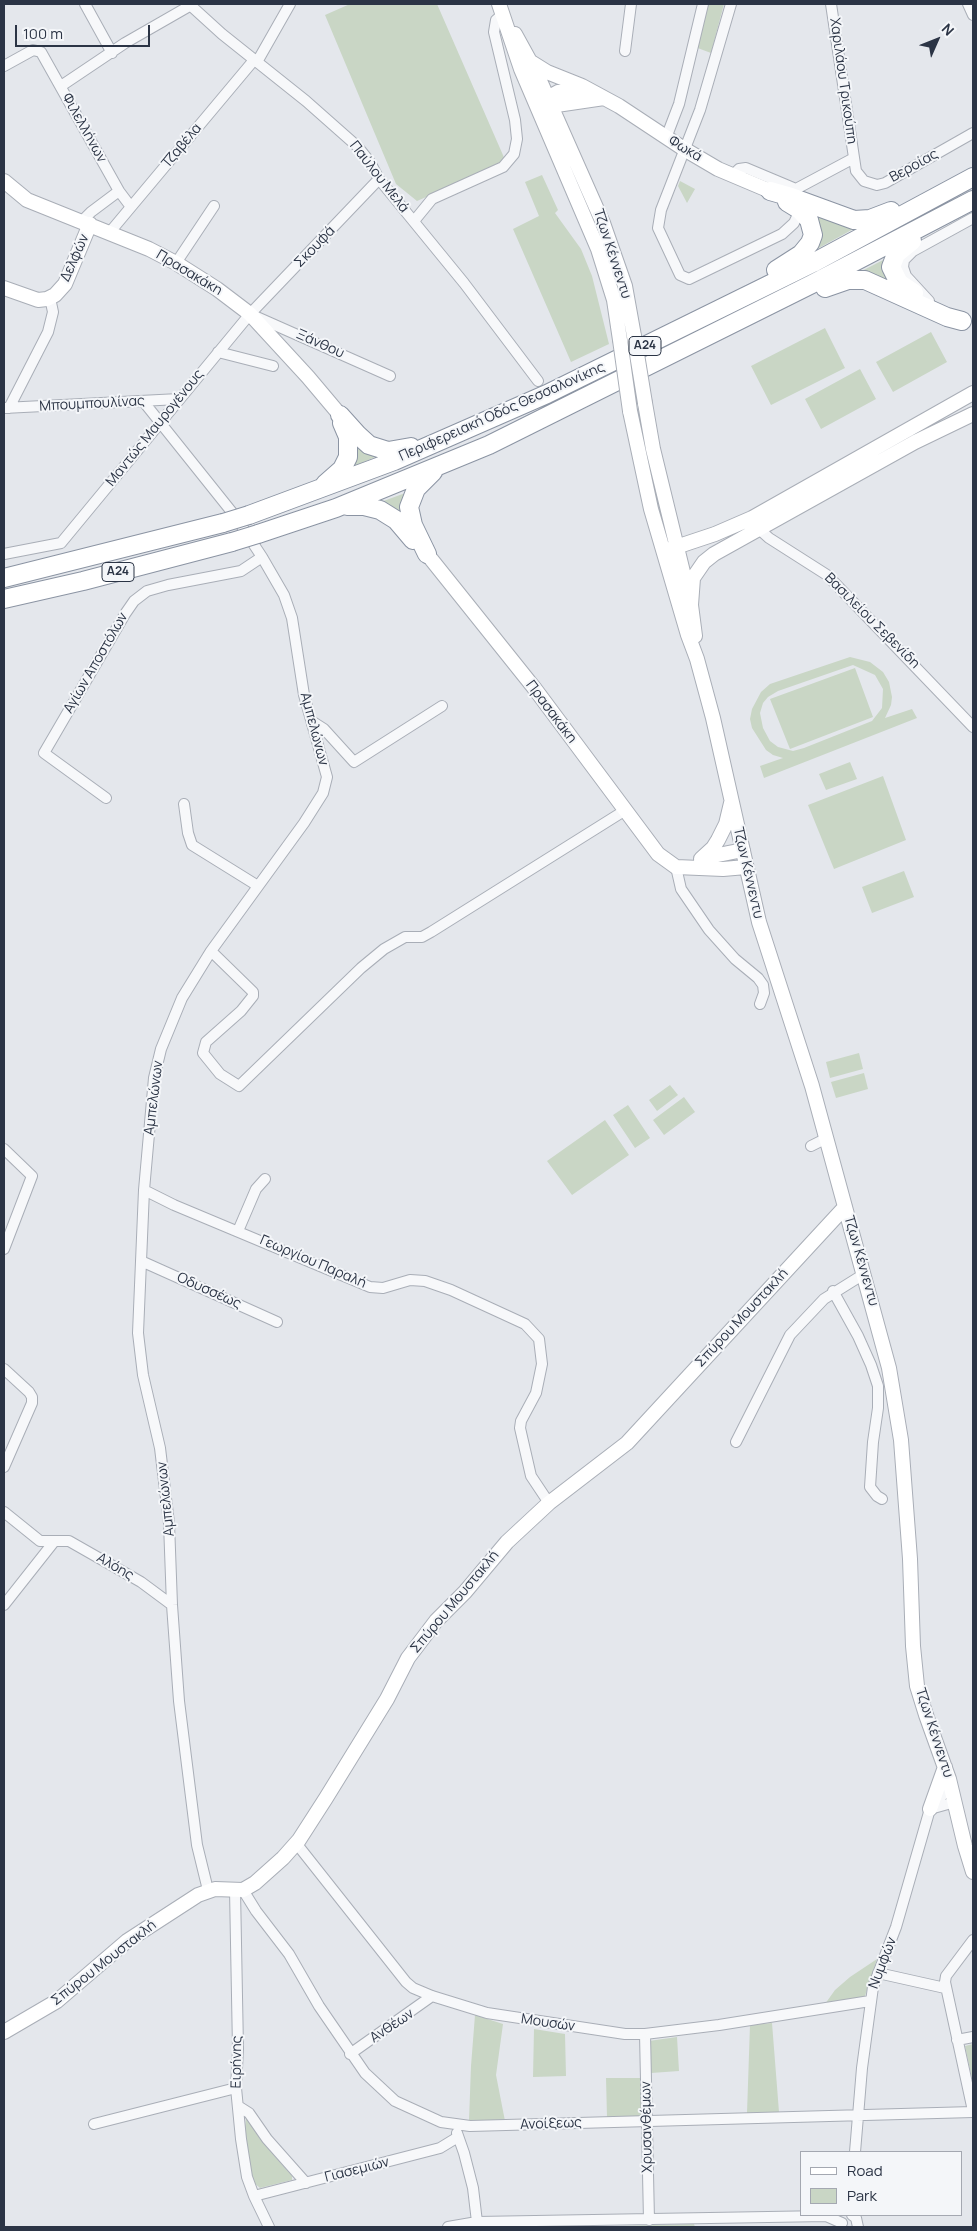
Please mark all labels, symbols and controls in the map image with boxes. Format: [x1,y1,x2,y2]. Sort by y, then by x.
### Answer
scale bar [18,15,152,47]
north arrow [912,15,962,65]
street label: Χαριλάου Τρικούπη [826,17,860,145]
text: N [938,19,958,39]
text: 100 m [23,23,63,44]
street label: Φιλελλήνων [58,90,110,166]
street label: Τζαβέλα [159,120,205,172]
street label: Φωκά [665,132,705,166]
street label: Παύλου Μελά [346,138,412,216]
street label: Βεροίας [887,146,941,186]
street label: Τζων Κέννεντυ [590,207,634,301]
street label: Σκουφά [291,223,339,271]
street label: Δελφών [57,232,93,284]
street label: Πρασακάκη [153,247,225,299]
street label: Ξάνθου [293,326,347,362]
road number: Α24 [629,336,661,356]
street label: Περιφερειακή Οδός Θεσσαλονίκης [396,359,608,465]
street label: Μαντώς Μαυρογένους [103,366,207,490]
street label: Μπουμπουλίνας [39,393,145,415]
road number: Α24 [102,562,134,582]
street label: Βασιλείου Σεβενίδη [821,570,923,672]
street label: Αγίων Αποστόλων [60,610,132,716]
street label: Πρασακάκη [522,677,580,747]
street label: Αμπελώνων [296,691,332,767]
street label: Τζων Κέννεντυ [729,826,767,920]
street label: Αμπελώνων [141,1060,167,1136]
street label: Τζων Κέννεντυ [840,1214,882,1308]
street label: Γεωργίου Παραλή [257,1232,369,1292]
street label: Σπύρου Μουστακλή [692,1265,792,1371]
street label: Οδυσσέως [174,1269,244,1313]
street label: Αμπελώνων [154,1461,178,1537]
street label: Σπύρου Μουστακλή [407,1547,503,1657]
street label: Αλόης [93,1550,137,1584]
street label: Τζων Κέννεντυ [912,1686,956,1780]
street label: Σπύρου Μουστακλή [48,1917,160,2009]
street label: Νυμφών [865,1935,901,1991]
street label: Ανθέων [367,2005,417,2047]
street label: Μουσών [520,2011,576,2035]
street label: Ειρήνης [228,2035,246,2089]
street label: Χρυσανθέμων [638,2081,656,2173]
street label: Ανοίξεως [520,2115,582,2133]
legend [800,2151,962,2216]
street label: Γιασεμιών [323,2154,391,2186]
text: Road [847,2160,883,2181]
text: Park [847,2185,877,2206]

